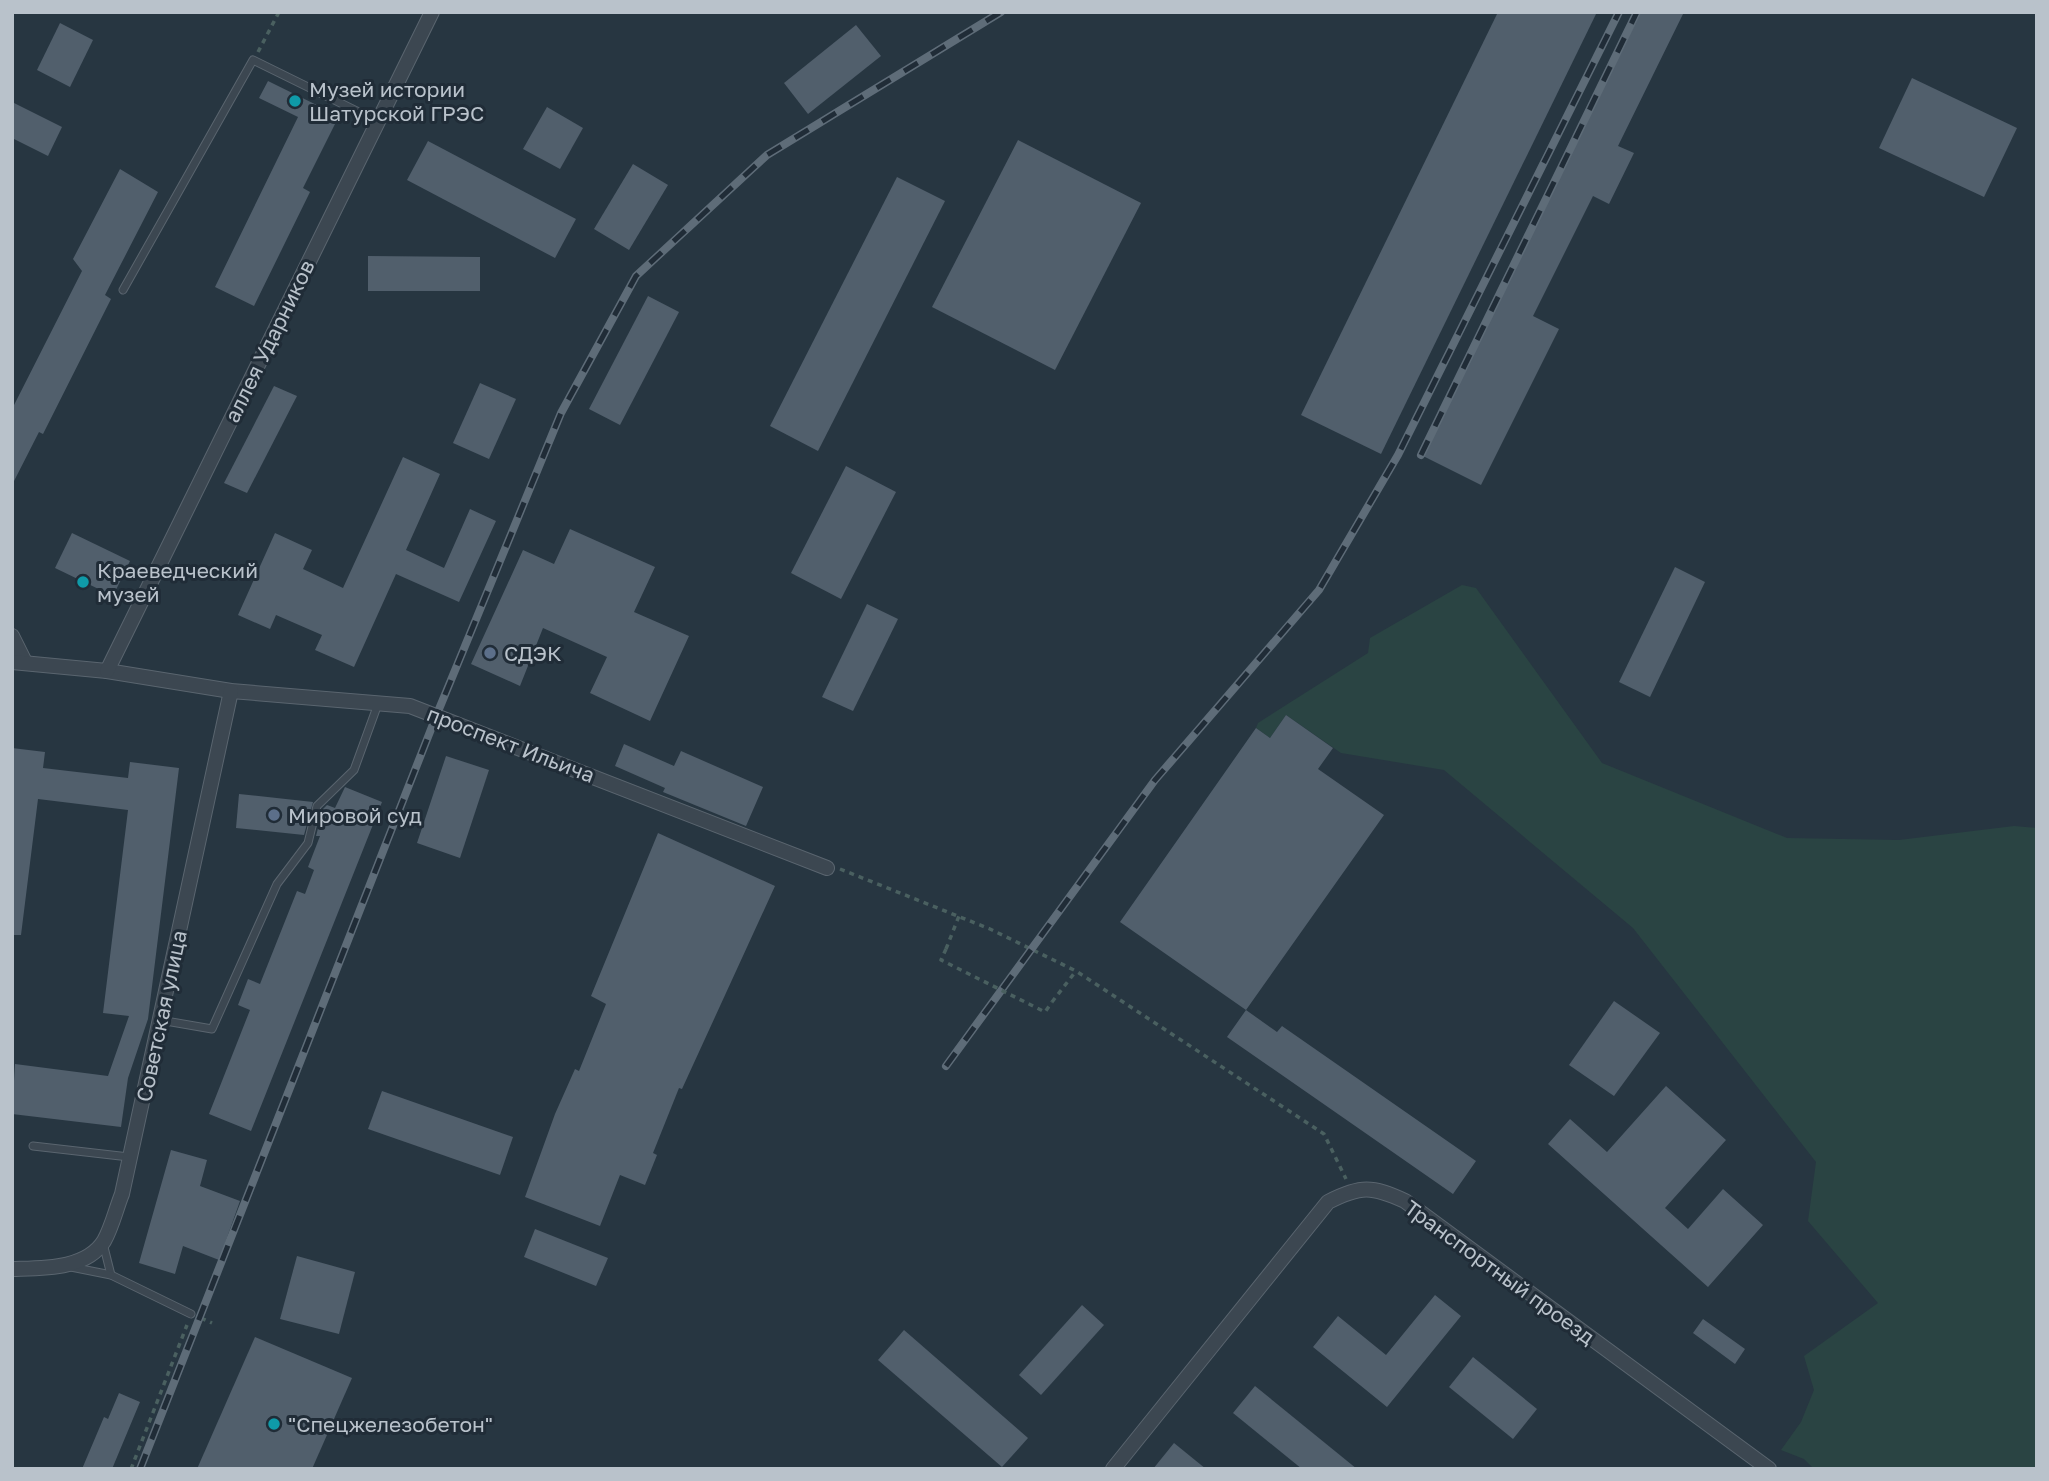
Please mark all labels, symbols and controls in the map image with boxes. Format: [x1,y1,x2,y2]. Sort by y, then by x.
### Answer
place label: Музей истории Шатурской ГРЭС [309,76,484,126]
marker: Музей истории Шатурской ГРЭС [287,93,303,109]
street label: аллея Ударников [218,255,320,427]
place label: Краеведческий музей [97,557,258,607]
marker: Краеведческий музей [75,574,91,590]
place label: СДЭК [504,640,562,666]
marker: СДЭК [482,645,498,661]
street label: проспект Ильича [423,700,599,788]
place label: Мировой суд [288,802,422,828]
marker: Мировой суд [266,807,282,823]
street label: Советская улица [130,928,192,1104]
street label: Транспортный проезд [1400,1194,1600,1350]
place label: "Спецжелезобетон" [288,1411,493,1437]
marker: "Спецжелезобетон" [266,1416,282,1432]

